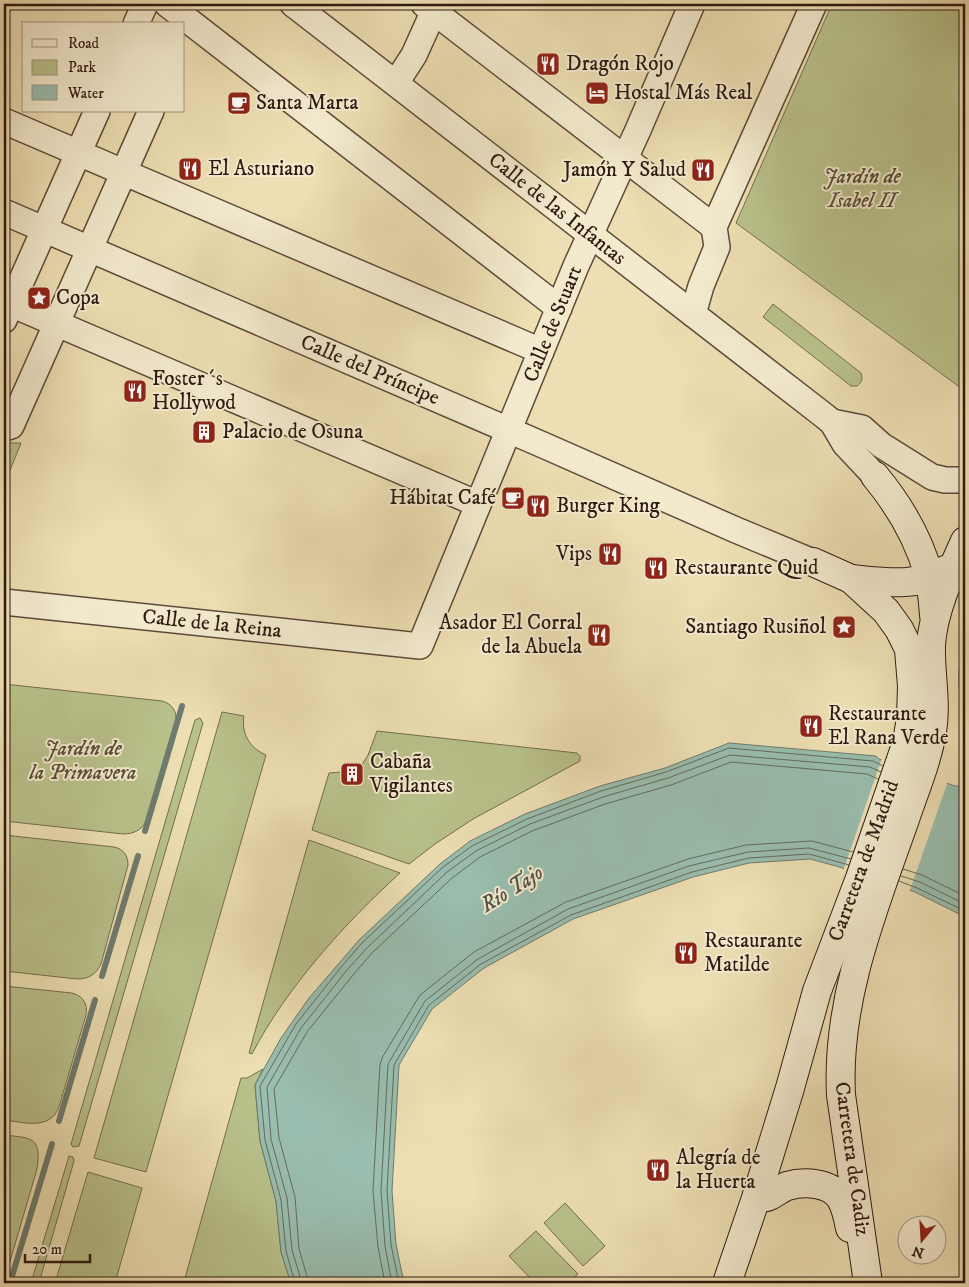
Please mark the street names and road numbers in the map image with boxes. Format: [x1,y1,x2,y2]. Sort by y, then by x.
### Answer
street label: Calle de las Infantas [483,147,631,271]
street label: Calle de Stuart [518,262,588,386]
street label: Calle del Príncipe [297,329,444,411]
street label: Calle de la Reina [141,604,283,644]
street label: Carretera de Madrid [823,776,905,945]
street label: Carretera de Cadiz [828,1080,876,1238]

